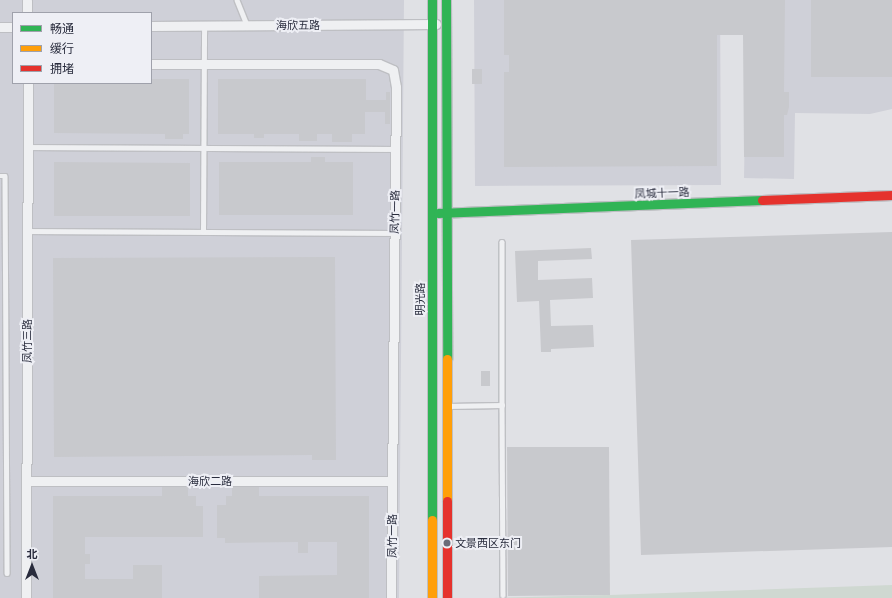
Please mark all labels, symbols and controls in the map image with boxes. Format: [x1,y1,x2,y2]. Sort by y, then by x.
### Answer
legend [12,12,152,84]
street label: 海欣五路 [276,18,320,32]
text: 畅通 [50,20,74,37]
text: 缓行 [50,40,74,57]
text: 拥堵 [50,60,74,77]
street label: 凤城十一路 [634,185,690,201]
street label: 凤竹一路 [388,190,402,234]
street label: 明光路 [413,283,427,315]
street label: 凤竹三路 [20,319,34,363]
street label: 海欣二路 [188,474,232,488]
street label: 凤竹一路 [385,514,399,558]
place label: 文景西区东门 [455,536,521,550]
marker: 文景西区东门 [442,538,452,548]
north arrow [12,546,52,586]
text: 北 [27,546,38,561]

